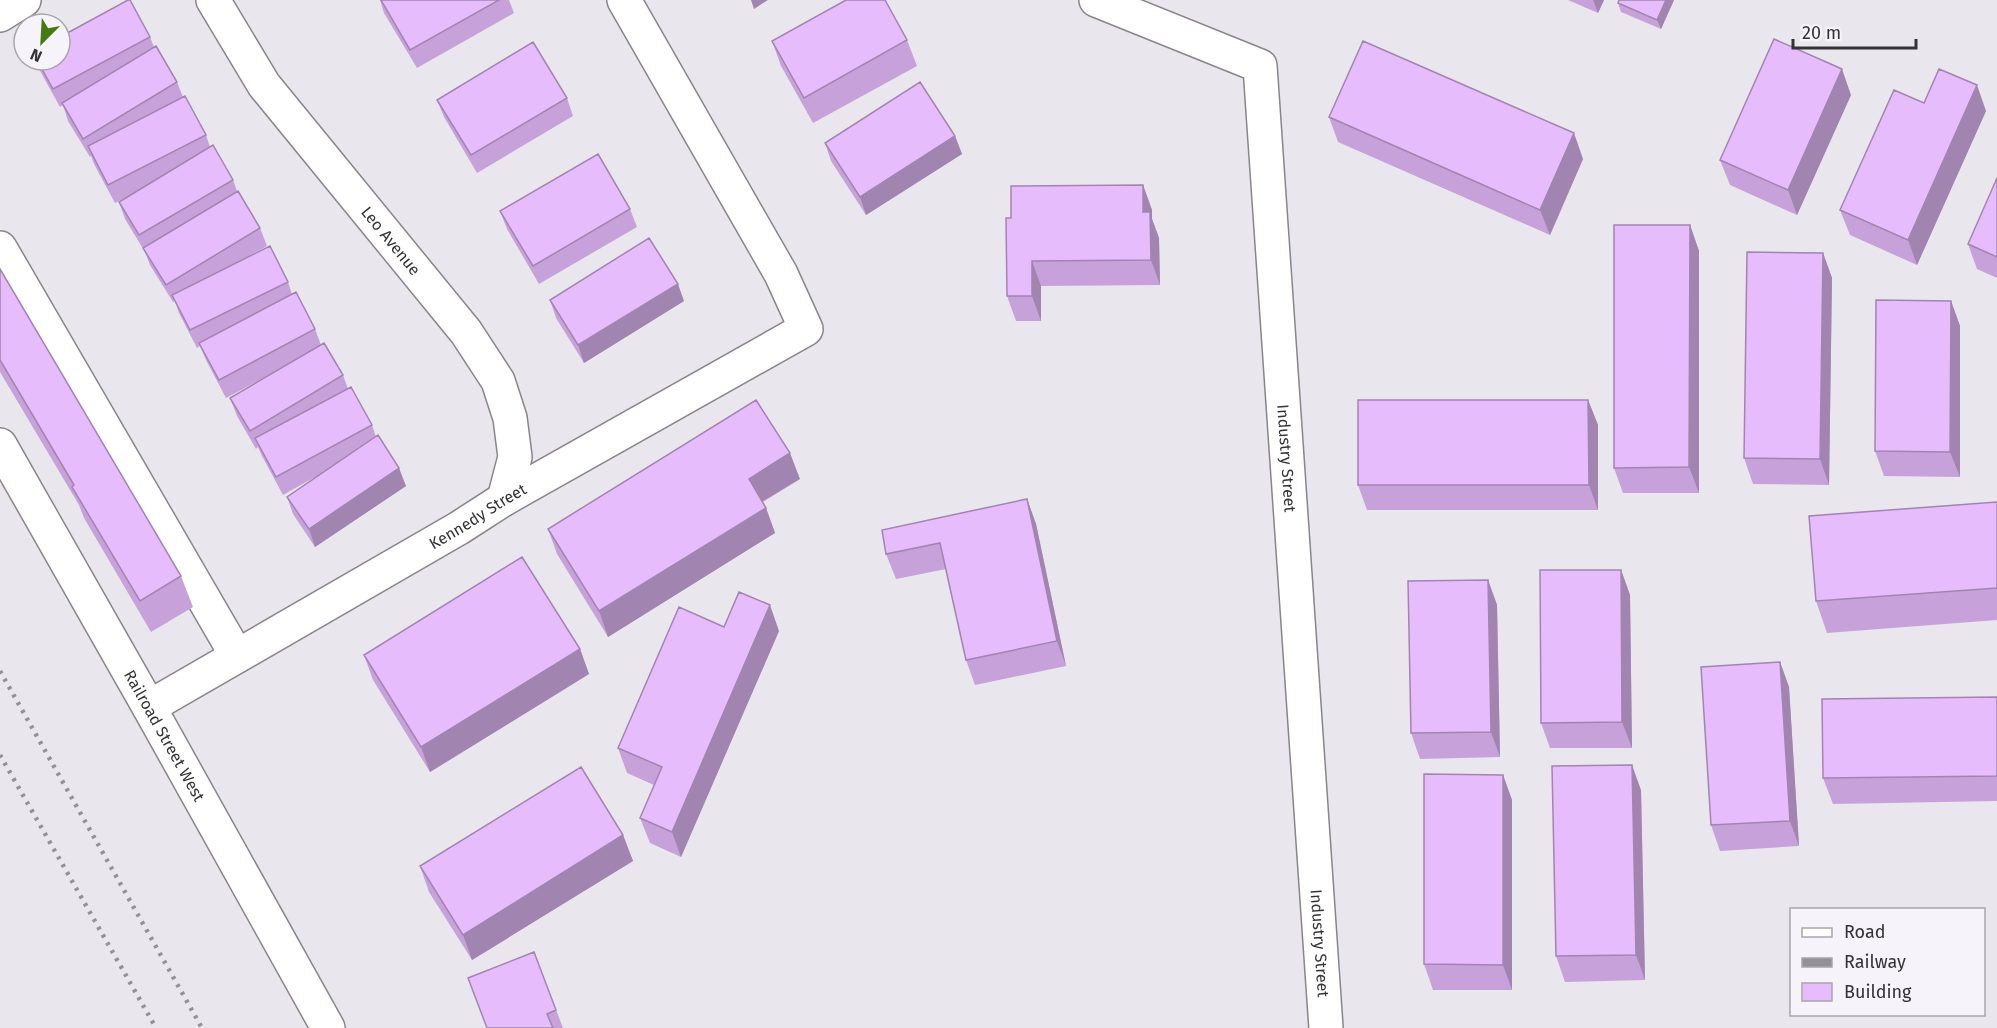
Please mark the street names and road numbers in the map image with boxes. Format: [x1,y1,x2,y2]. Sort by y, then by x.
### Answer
street label: Leo Avenue [357,203,424,279]
street label: Industry Street [1273,404,1300,513]
street label: Kennedy Street [426,479,530,553]
street label: Railroad Street West [120,667,209,805]
street label: Industry Street [1307,889,1333,998]

